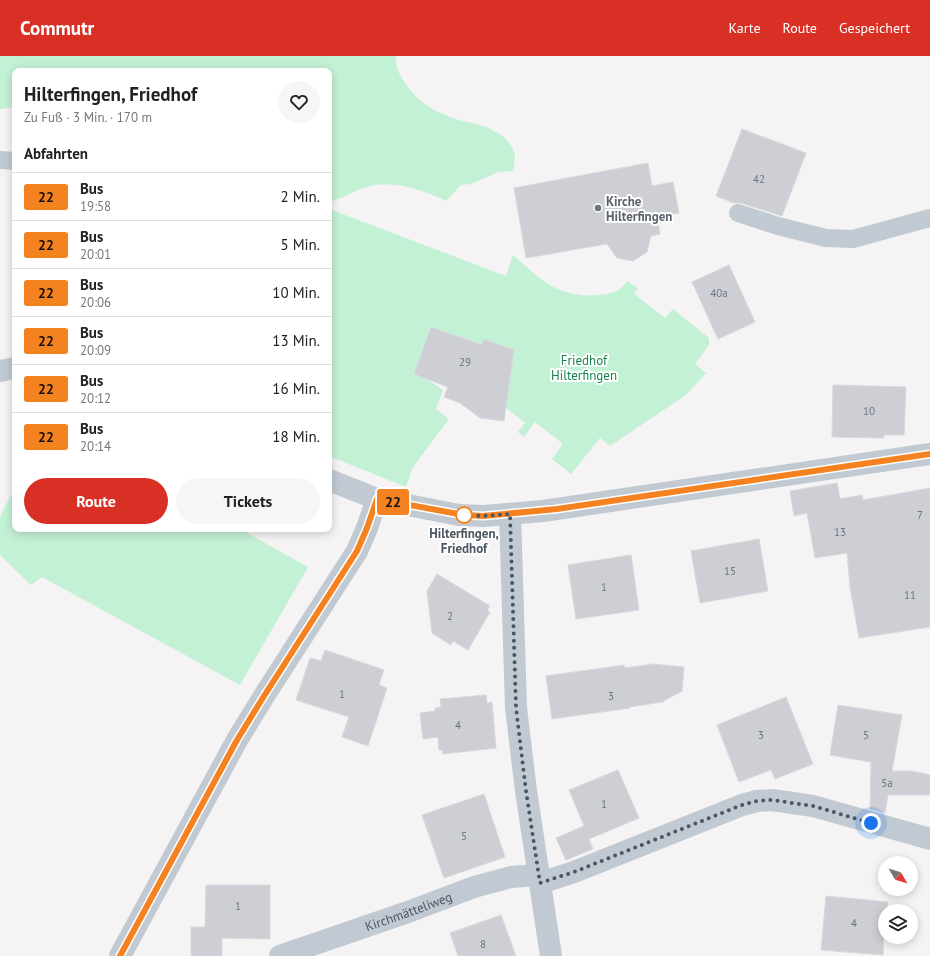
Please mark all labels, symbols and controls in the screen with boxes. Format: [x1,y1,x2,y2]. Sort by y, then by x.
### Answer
text: Commutr [20,16,94,40]
text: Karte [729,19,761,37]
text: Route [783,19,817,37]
text: Gespeichert [839,19,910,37]
button: heart [278,81,320,123]
text: Hilterfingen, Friedhof [24,82,197,106]
text: Zu Fuß · 3 Min. · 170 m [24,109,152,126]
text: Abfahrten [24,144,88,163]
house number: 42 [753,172,765,186]
text: Bus [80,179,103,198]
text: 2 Min. [281,187,320,206]
text: 22 [38,188,54,206]
place label: Kirche Hilterfingen [606,193,672,225]
text: 19:58 [80,198,111,215]
marker: Kirche Hilterfingen [593,203,603,213]
text: Bus [80,227,103,246]
text: 5 Min. [281,235,320,254]
text: 22 [38,236,54,254]
text: 20:01 [80,246,111,263]
text: Bus [80,275,103,294]
text: 10 Min. [272,283,320,302]
text: 22 [38,284,54,302]
house number: 40a [710,286,728,300]
text: 20:06 [80,294,111,311]
text: Bus [80,323,103,342]
text: 13 Min. [272,331,320,350]
text: 22 [38,332,54,350]
text: 20:09 [80,342,111,359]
park label: Friedhof Hilterfingen [551,352,617,384]
house number: 29 [459,355,471,369]
text: Bus [80,371,103,390]
text: 16 Min. [272,379,320,398]
text: 22 [38,380,54,398]
text: 20:12 [80,390,111,407]
house number: 10 [863,404,875,418]
text: Bus [80,419,103,438]
text: 18 Min. [272,427,320,446]
text: 22 [38,428,54,446]
text: 20:14 [80,438,111,455]
button: Route [24,478,168,524]
button: Tickets [176,478,320,524]
line badge: 22 [375,489,411,515]
text: 22 [385,493,401,511]
marker: Hilterfingen, Friedhof [455,506,473,524]
house number: 7 [917,508,923,522]
place label: Hilterfingen, Friedhof [429,525,499,557]
house number: 13 [834,525,846,539]
house number: 15 [724,564,736,578]
house number: 1 [601,580,607,594]
house number: 11 [904,588,916,602]
house number: 2 [447,609,453,623]
house number: 1 [339,687,345,701]
house number: 3 [608,689,614,703]
house number: 4 [455,718,461,732]
house number: 3 [758,728,764,742]
house number: 5 [863,728,869,742]
house number: 5a [881,776,893,790]
house number: 1 [601,797,607,811]
your location [861,813,881,833]
house number: 5 [461,829,467,843]
north arrow [878,856,918,896]
map controls [878,856,918,944]
street label: Kirchmätteliweg [363,888,454,935]
house number: 1 [235,899,241,913]
button: layers [878,904,918,944]
house number: 4 [851,916,857,930]
house number: 8 [480,937,486,951]

